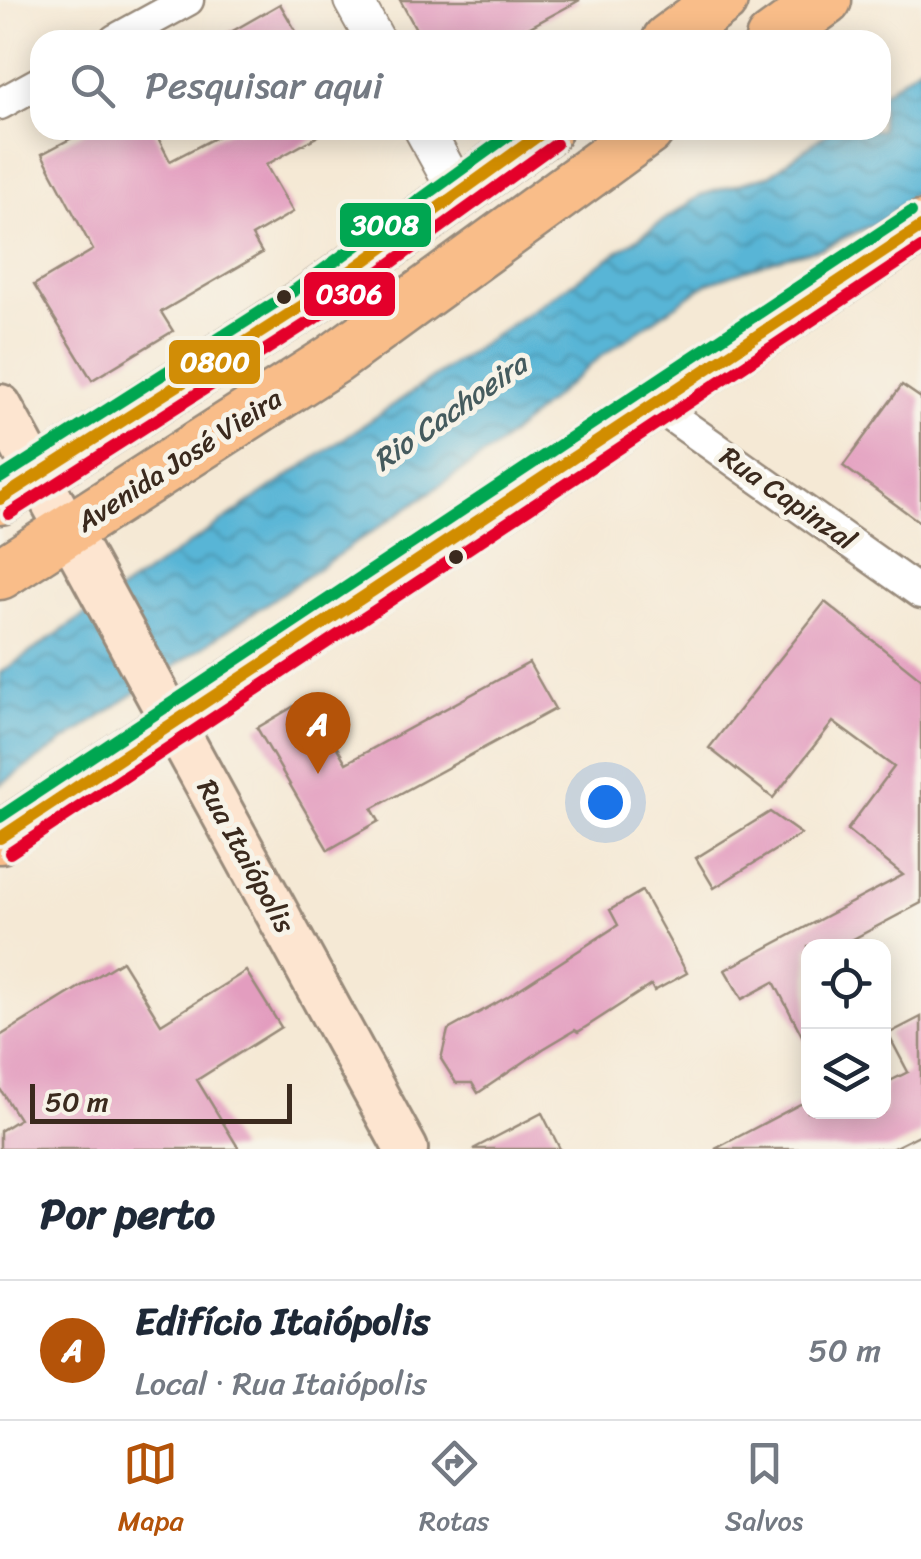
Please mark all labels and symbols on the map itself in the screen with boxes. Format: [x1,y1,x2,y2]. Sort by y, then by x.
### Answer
text: 3008 [350,200,419,249]
line badge: 3008 [338,201,433,249]
text: 0306 [316,269,382,318]
line badge: 0306 [302,270,397,318]
unlabelled marker [274,287,294,307]
water label: Rio Cachoeira [361,336,542,486]
text: 0800 [180,337,250,386]
line badge: 0800 [167,338,262,386]
street label: Avenida José Vieira [65,374,293,546]
street label: Rua Capinzal [709,433,868,564]
unlabelled marker [446,547,466,567]
pin: A [286,692,350,774]
street label: Rua Itaiópolis [183,770,309,942]
your location [580,777,631,828]
scale bar [30,1079,292,1124]

